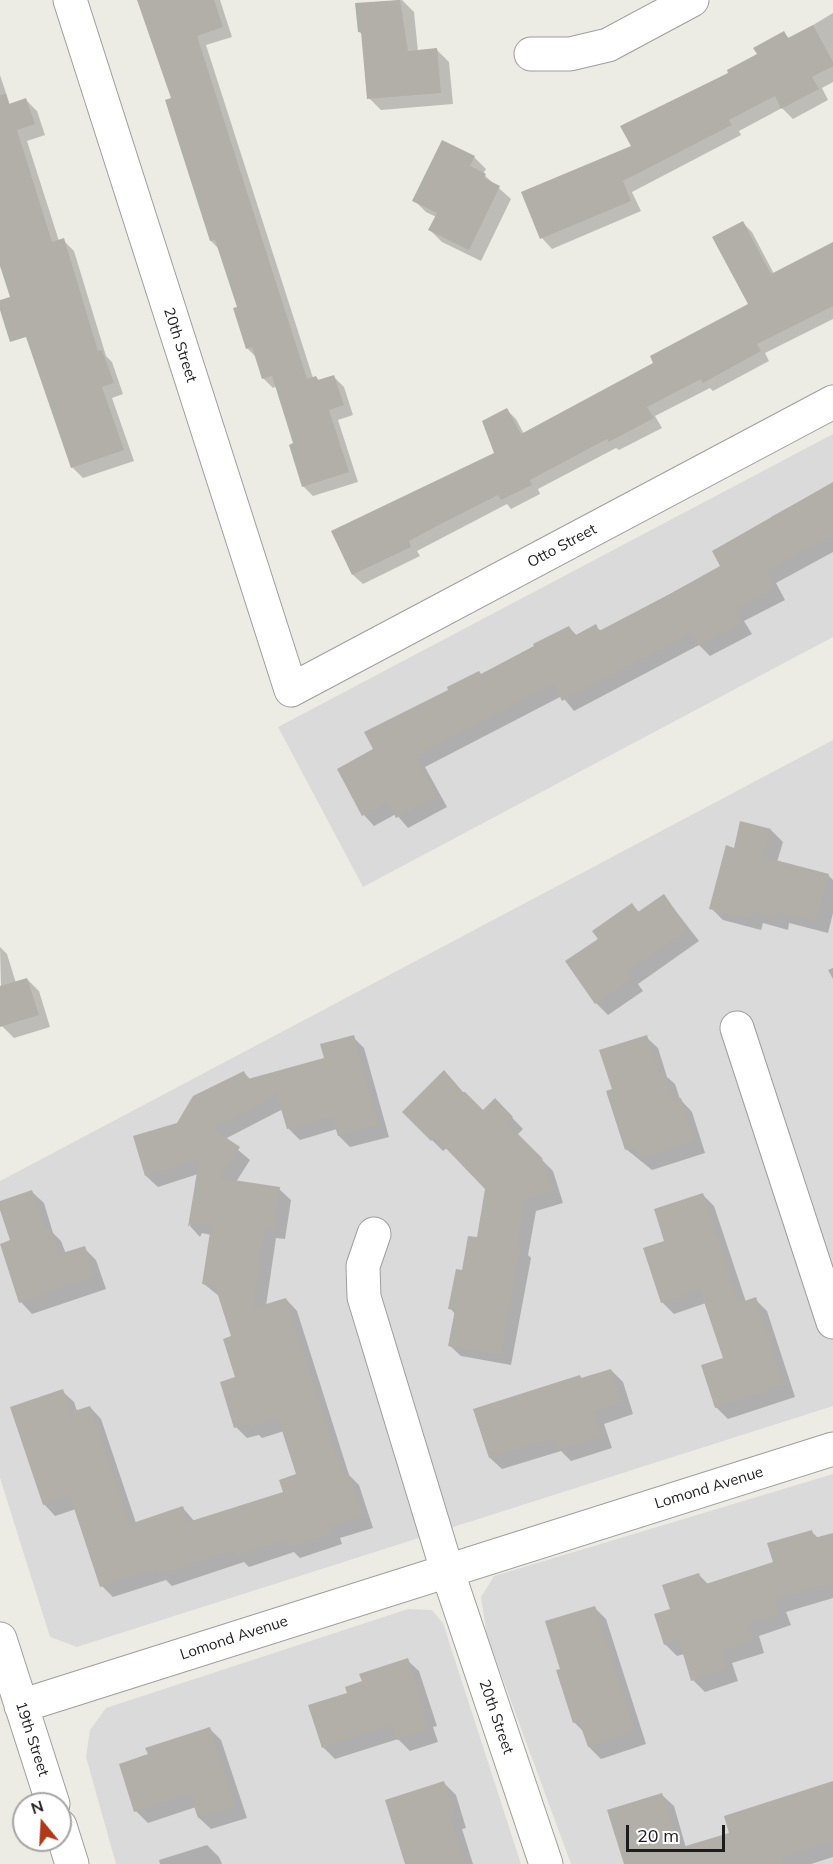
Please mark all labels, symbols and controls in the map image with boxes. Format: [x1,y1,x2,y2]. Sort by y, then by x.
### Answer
street label: 20th Street [159,305,201,385]
street label: Otto Street [524,520,600,572]
street label: Lomond Avenue [653,1463,765,1513]
street label: Lomond Avenue [178,1612,290,1664]
street label: 20th Street [475,1677,517,1757]
street label: 19th Street [11,1699,53,1779]
north arrow [12,1792,72,1852]
text: N [28,1795,46,1818]
scale bar [629,1813,728,1851]
text: 20 m [637,1824,679,1847]

